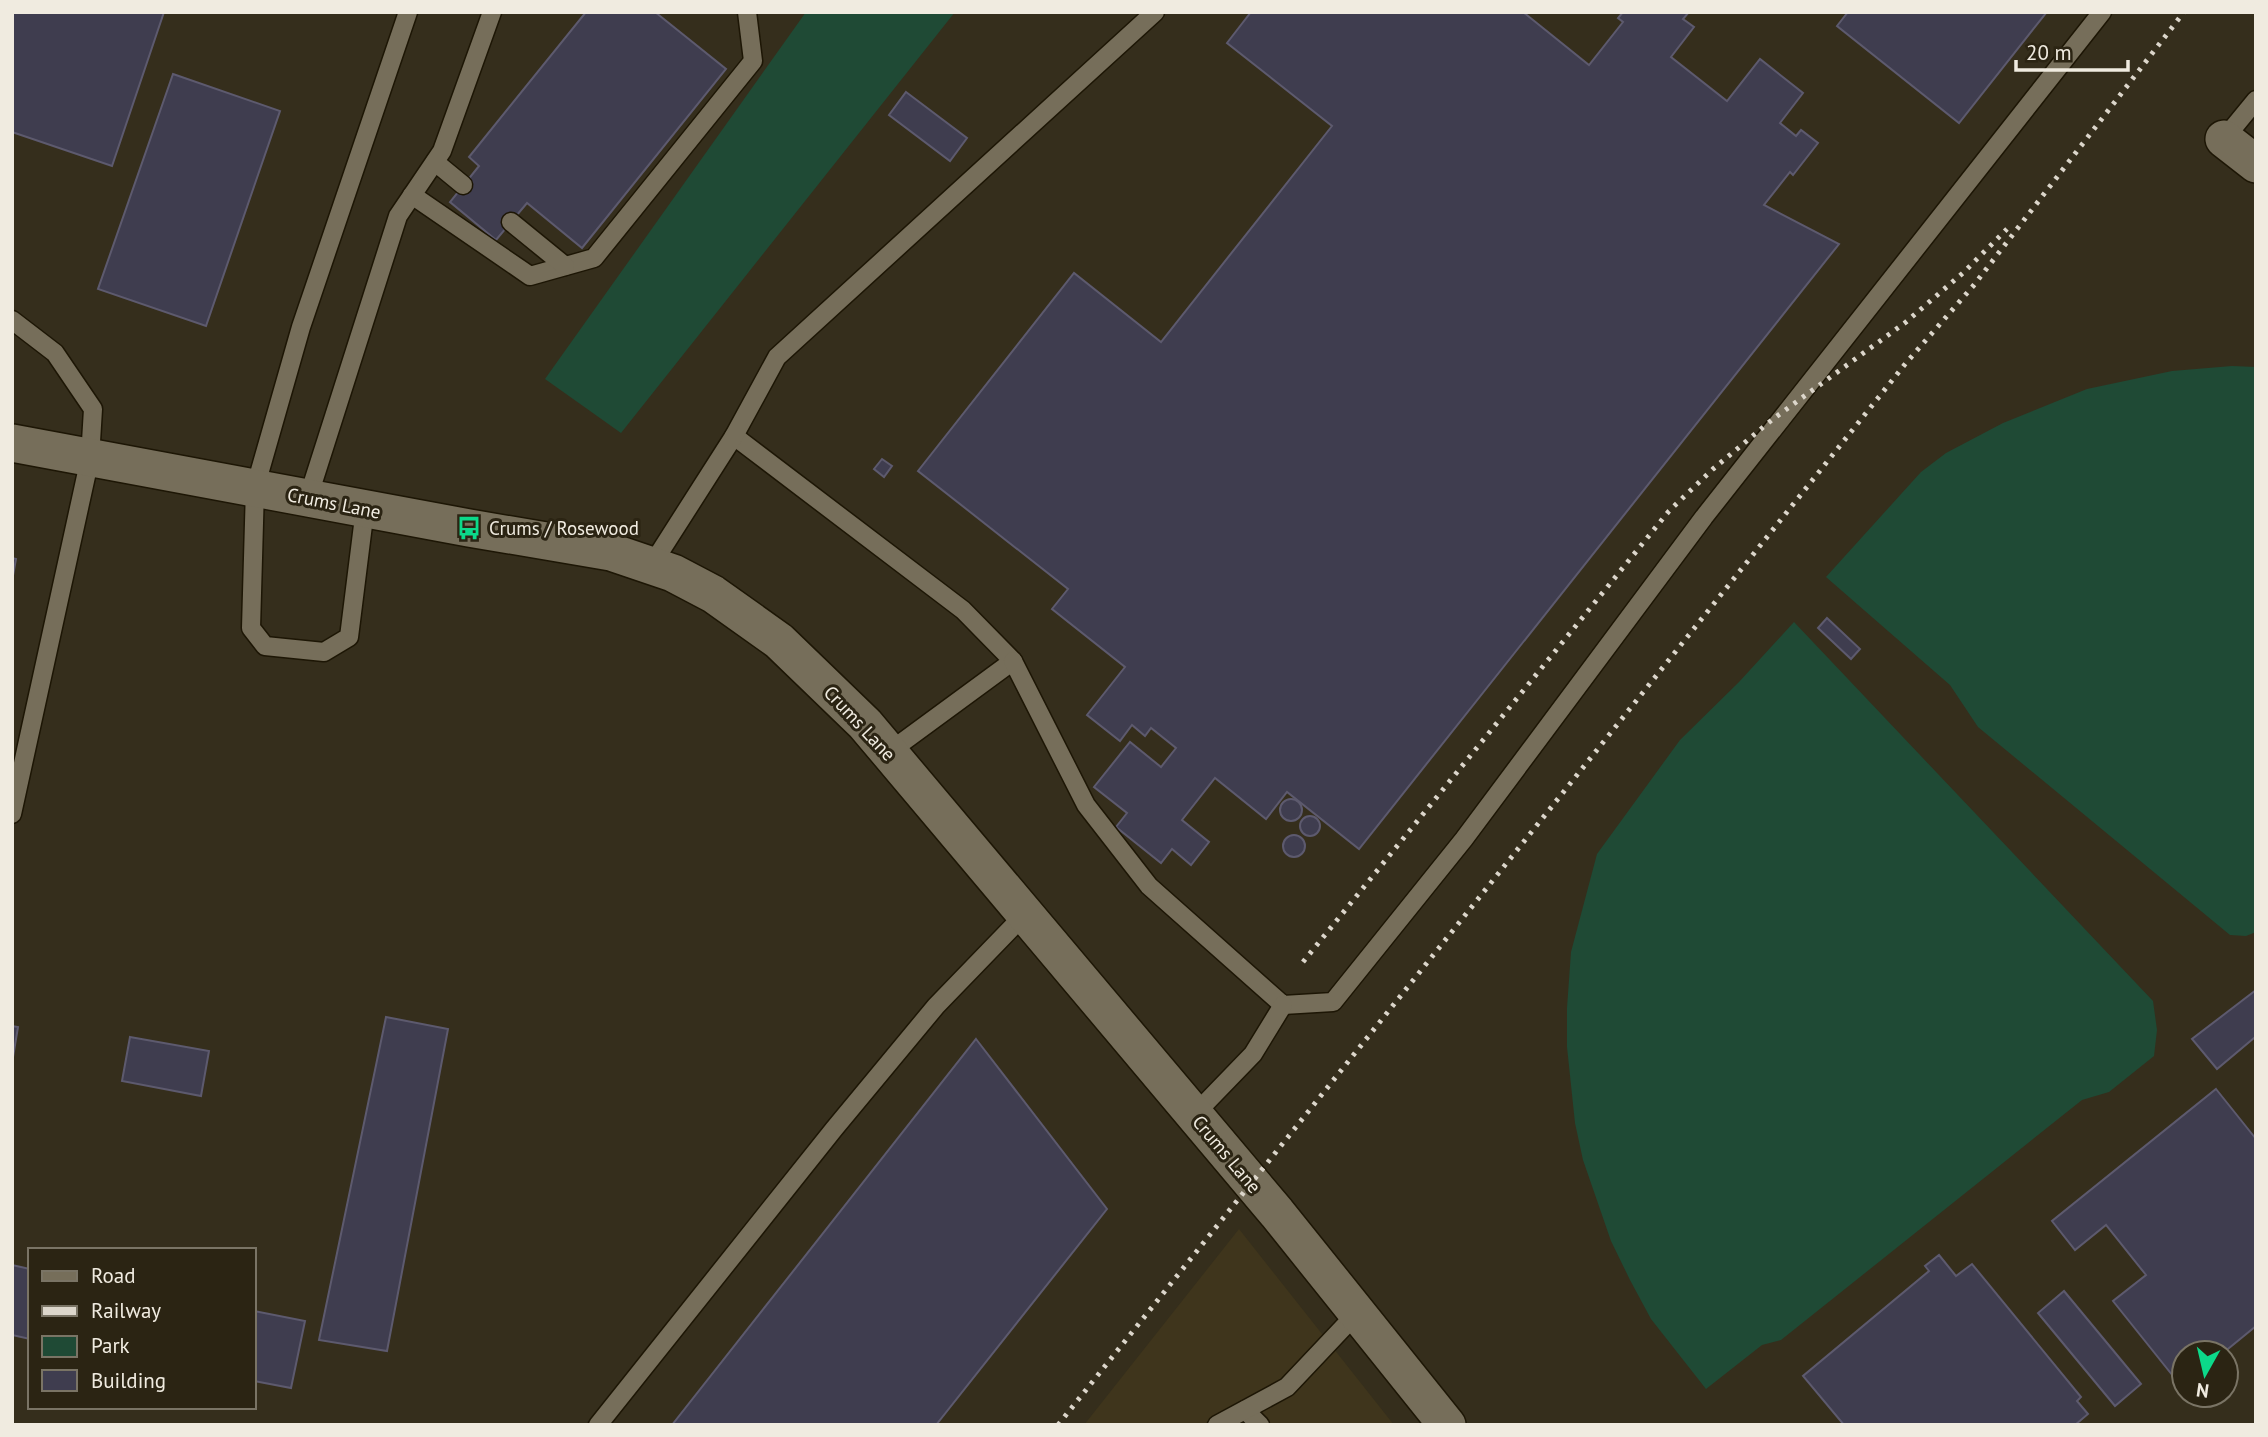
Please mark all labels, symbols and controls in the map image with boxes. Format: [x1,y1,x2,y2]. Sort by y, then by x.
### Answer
scale bar [2016,28,2128,72]
text: 20 m [2026,39,2072,66]
street label: Crums Lane [285,482,383,524]
bus stop icon: Crums / Rosewood [455,514,483,542]
place label: Crums / Rosewood [489,516,639,540]
street label: Crums Lane [819,680,901,766]
street label: Crums Lane [1187,1110,1267,1198]
legend [28,1248,256,1409]
text: Road [91,1262,135,1289]
text: Railway [91,1297,161,1324]
text: Park [91,1332,130,1359]
north arrow [2170,1339,2240,1409]
text: Building [91,1367,166,1394]
text: N [2195,1378,2210,1404]

